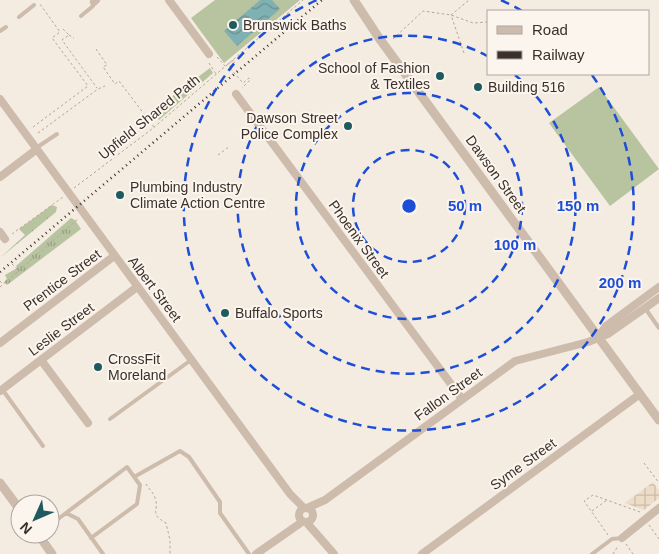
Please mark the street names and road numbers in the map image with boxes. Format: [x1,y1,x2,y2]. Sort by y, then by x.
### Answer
street label: Upfield Shared Path [95,71,203,163]
street label: Dawson Street [463,132,530,216]
street label: Phoenix Street [326,197,393,281]
street label: Prentice Street [20,246,104,314]
street label: Albert Street [125,253,185,325]
street label: Leslie Street [25,299,97,359]
street label: Fallon Street [411,364,485,424]
street label: Syme Street [487,435,559,493]

